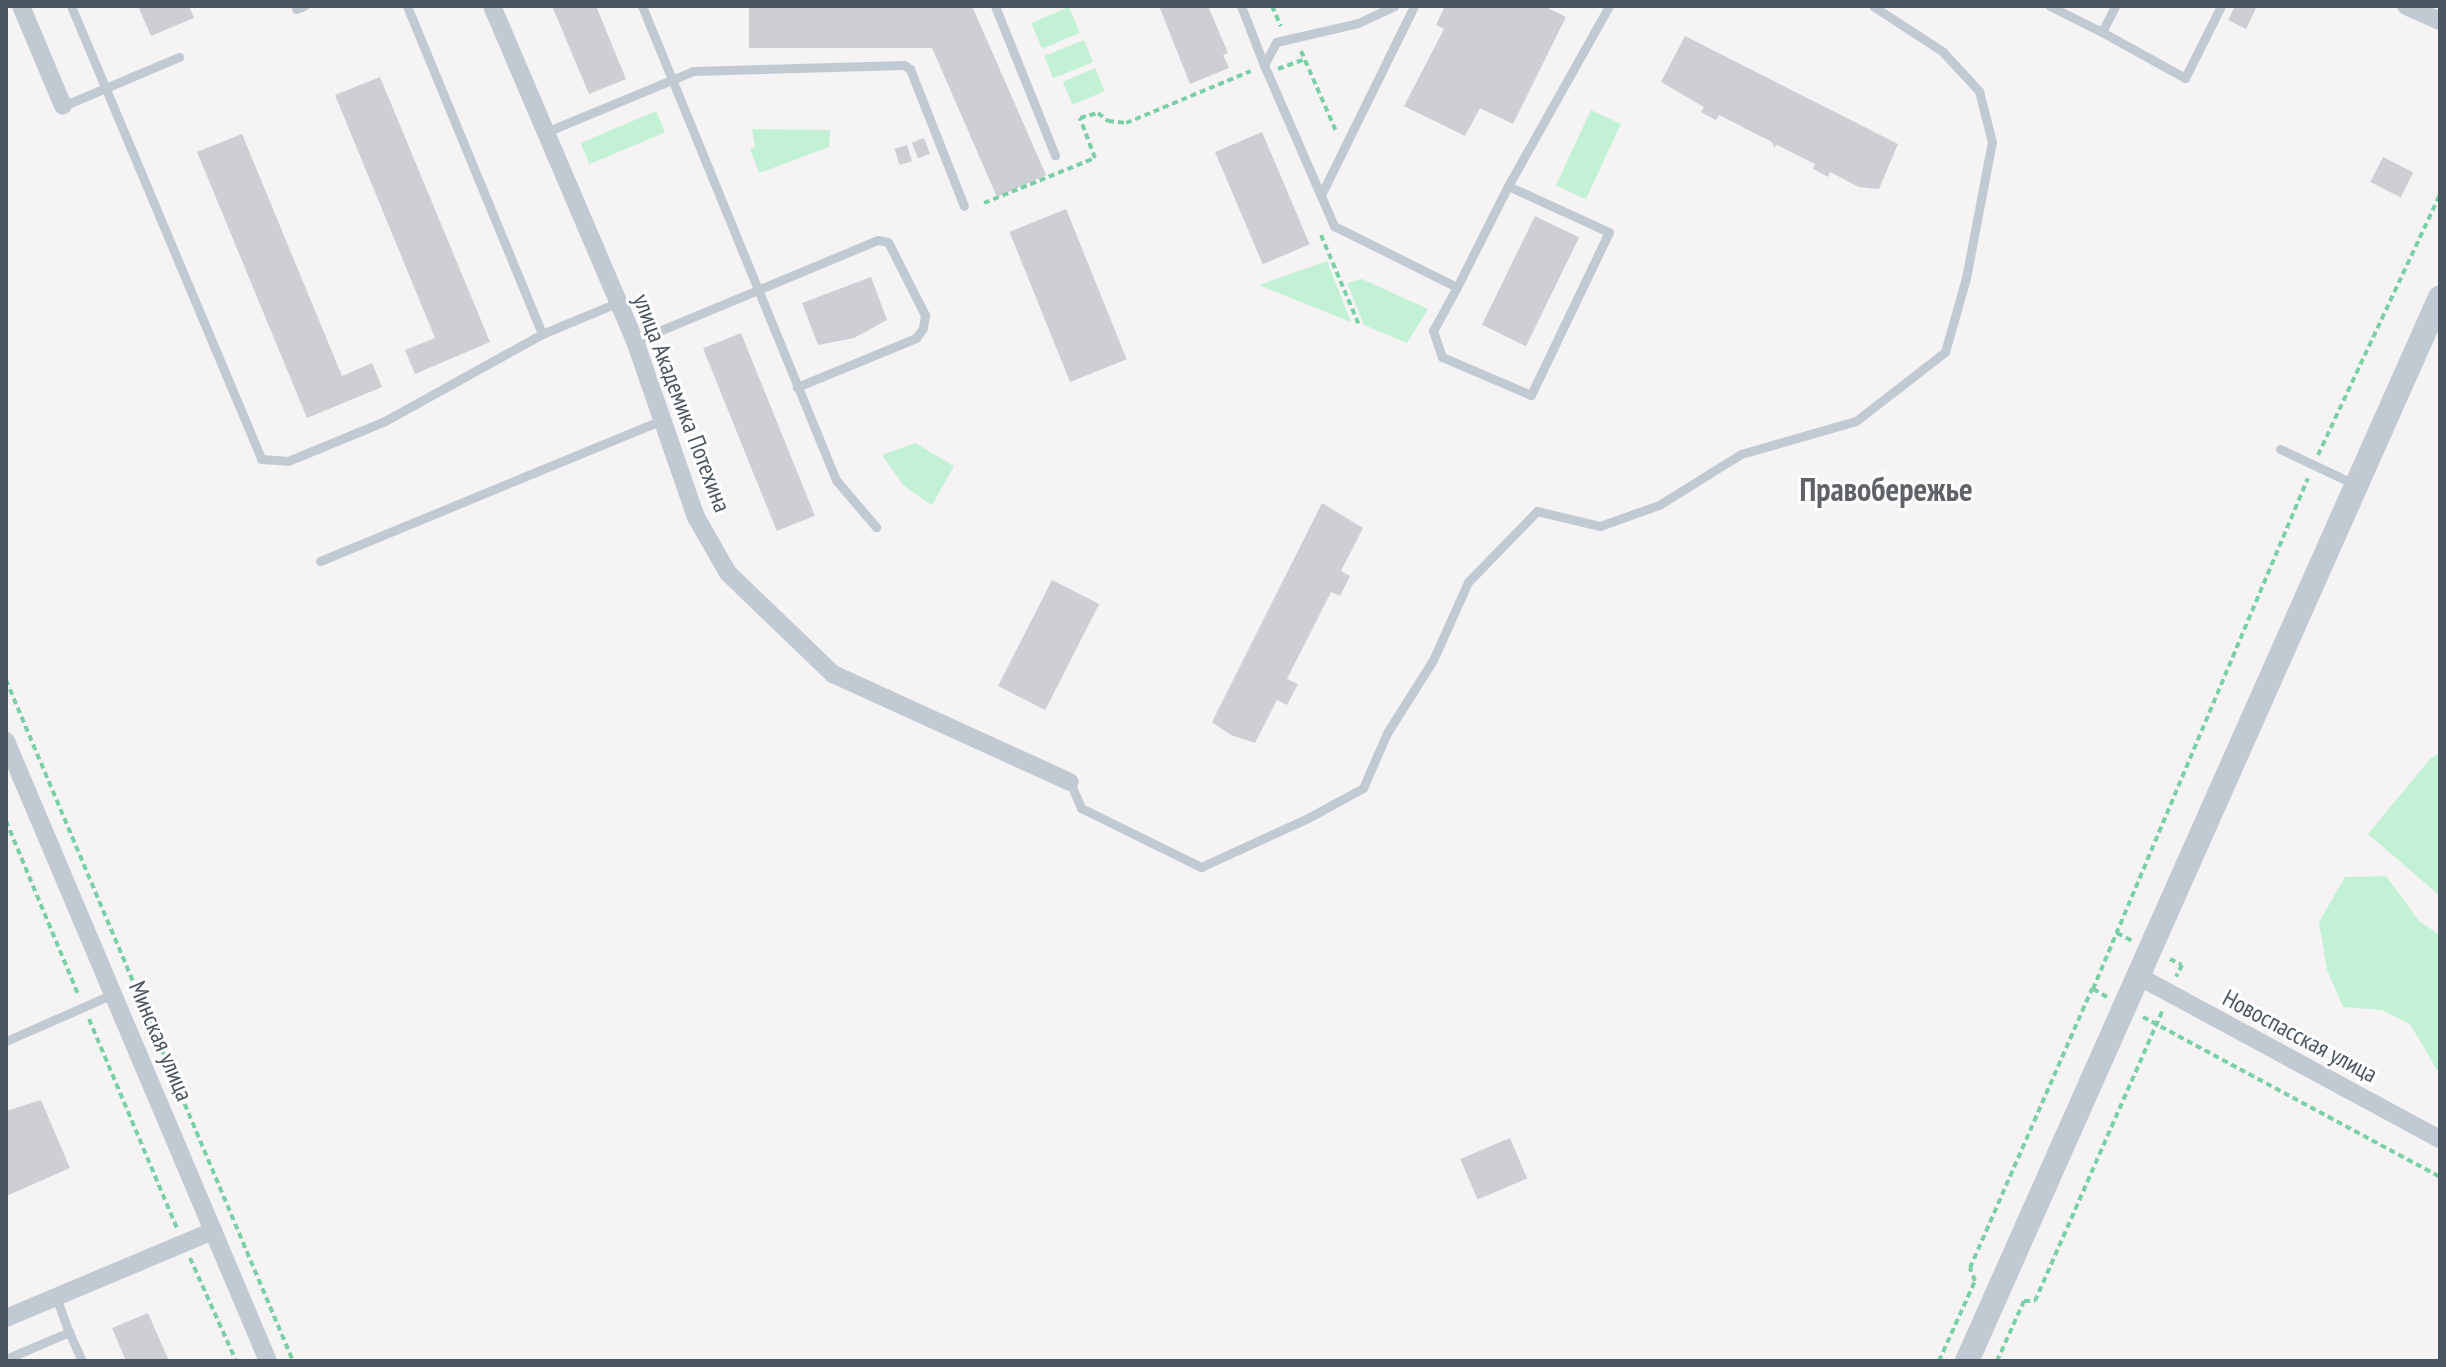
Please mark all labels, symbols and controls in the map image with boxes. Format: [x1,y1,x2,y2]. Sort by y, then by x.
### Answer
street label: улица Академика Потехина [627,289,737,517]
district label: Правобережье [1799,470,1973,508]
street label: Минская улица [123,977,199,1105]
street label: Новоспасская улица [2218,983,2382,1089]

